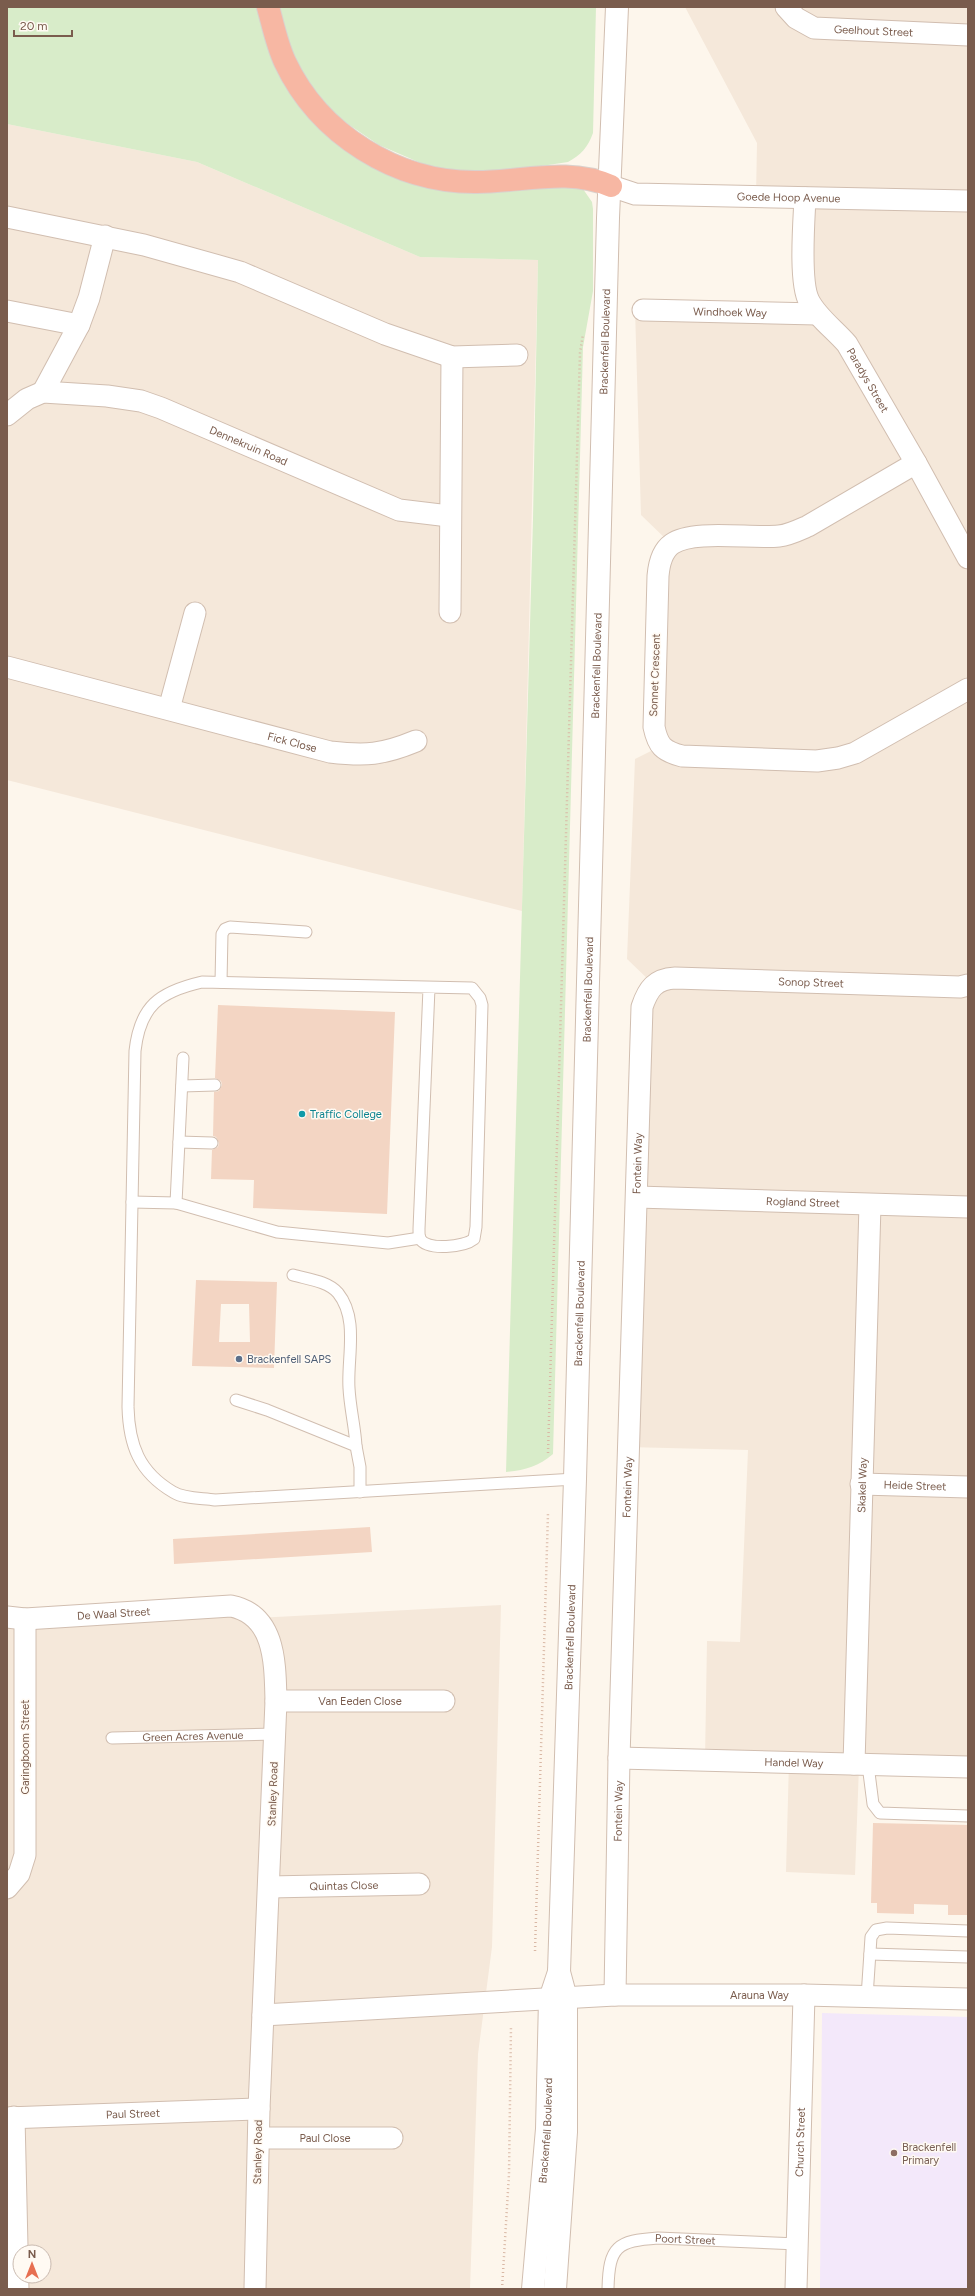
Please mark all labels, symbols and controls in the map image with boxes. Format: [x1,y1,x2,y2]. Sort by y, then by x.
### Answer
scale bar [14,12,72,38]
text: 20 m [20,19,48,33]
street label: Geelhout Street [834,22,913,39]
street label: Goede Hoop Avenue [737,190,841,205]
street label: Brackenfell Boulevard [597,289,613,395]
street label: Windhoek Way [693,305,767,319]
street label: Paradys Street [844,346,892,415]
street label: Dennekruin Road [207,423,290,468]
street label: Brackenfell Boulevard [588,613,604,719]
street label: Sonnet Crescent [647,633,663,717]
street label: Fick Close [266,729,318,755]
street label: Brackenfell Boulevard [580,936,596,1043]
street label: Sonop Street [778,975,844,990]
place label: Traffic College [310,1108,382,1121]
marker: Traffic College [297,1109,307,1119]
street label: Fontein Way [630,1132,645,1194]
street label: Rogland Street [766,1194,840,1210]
street label: Brackenfell Boulevard [571,1260,587,1367]
place label: Brackenfell SAPS [247,1353,332,1366]
marker: Brackenfell SAPS [234,1354,244,1364]
street label: Fontein Way [620,1456,635,1518]
street label: Skakel Way [855,1457,869,1513]
street label: Heide Street [883,1478,947,1493]
street label: Brackenfell Boulevard [562,1584,578,1690]
street label: De Waal Street [77,1605,151,1622]
street label: Van Eeden Close [318,1695,402,1708]
street label: Garingboom Street [19,1700,32,1794]
street label: Green Acres Avenue [142,1728,244,1744]
street label: Handel Way [764,1755,824,1770]
street label: Stanley Road [265,1761,281,1827]
street label: Fontein Way [611,1780,625,1842]
street label: Quintas Close [309,1878,379,1893]
street label: Arauna Way [730,1989,789,2002]
street label: Brackenfell Boulevard [536,2077,555,2184]
street label: Paul Street [106,2106,160,2121]
street label: Church Street [793,2107,807,2177]
street label: Stanley Road [251,2120,265,2184]
street label: Paul Close [299,2132,351,2145]
place label: Brackenfell Primary [902,2141,956,2167]
marker: Brackenfell Primary [889,2148,899,2158]
street label: Poort Street [655,2231,716,2247]
north arrow [12,2244,52,2284]
text: N [28,2248,36,2261]

